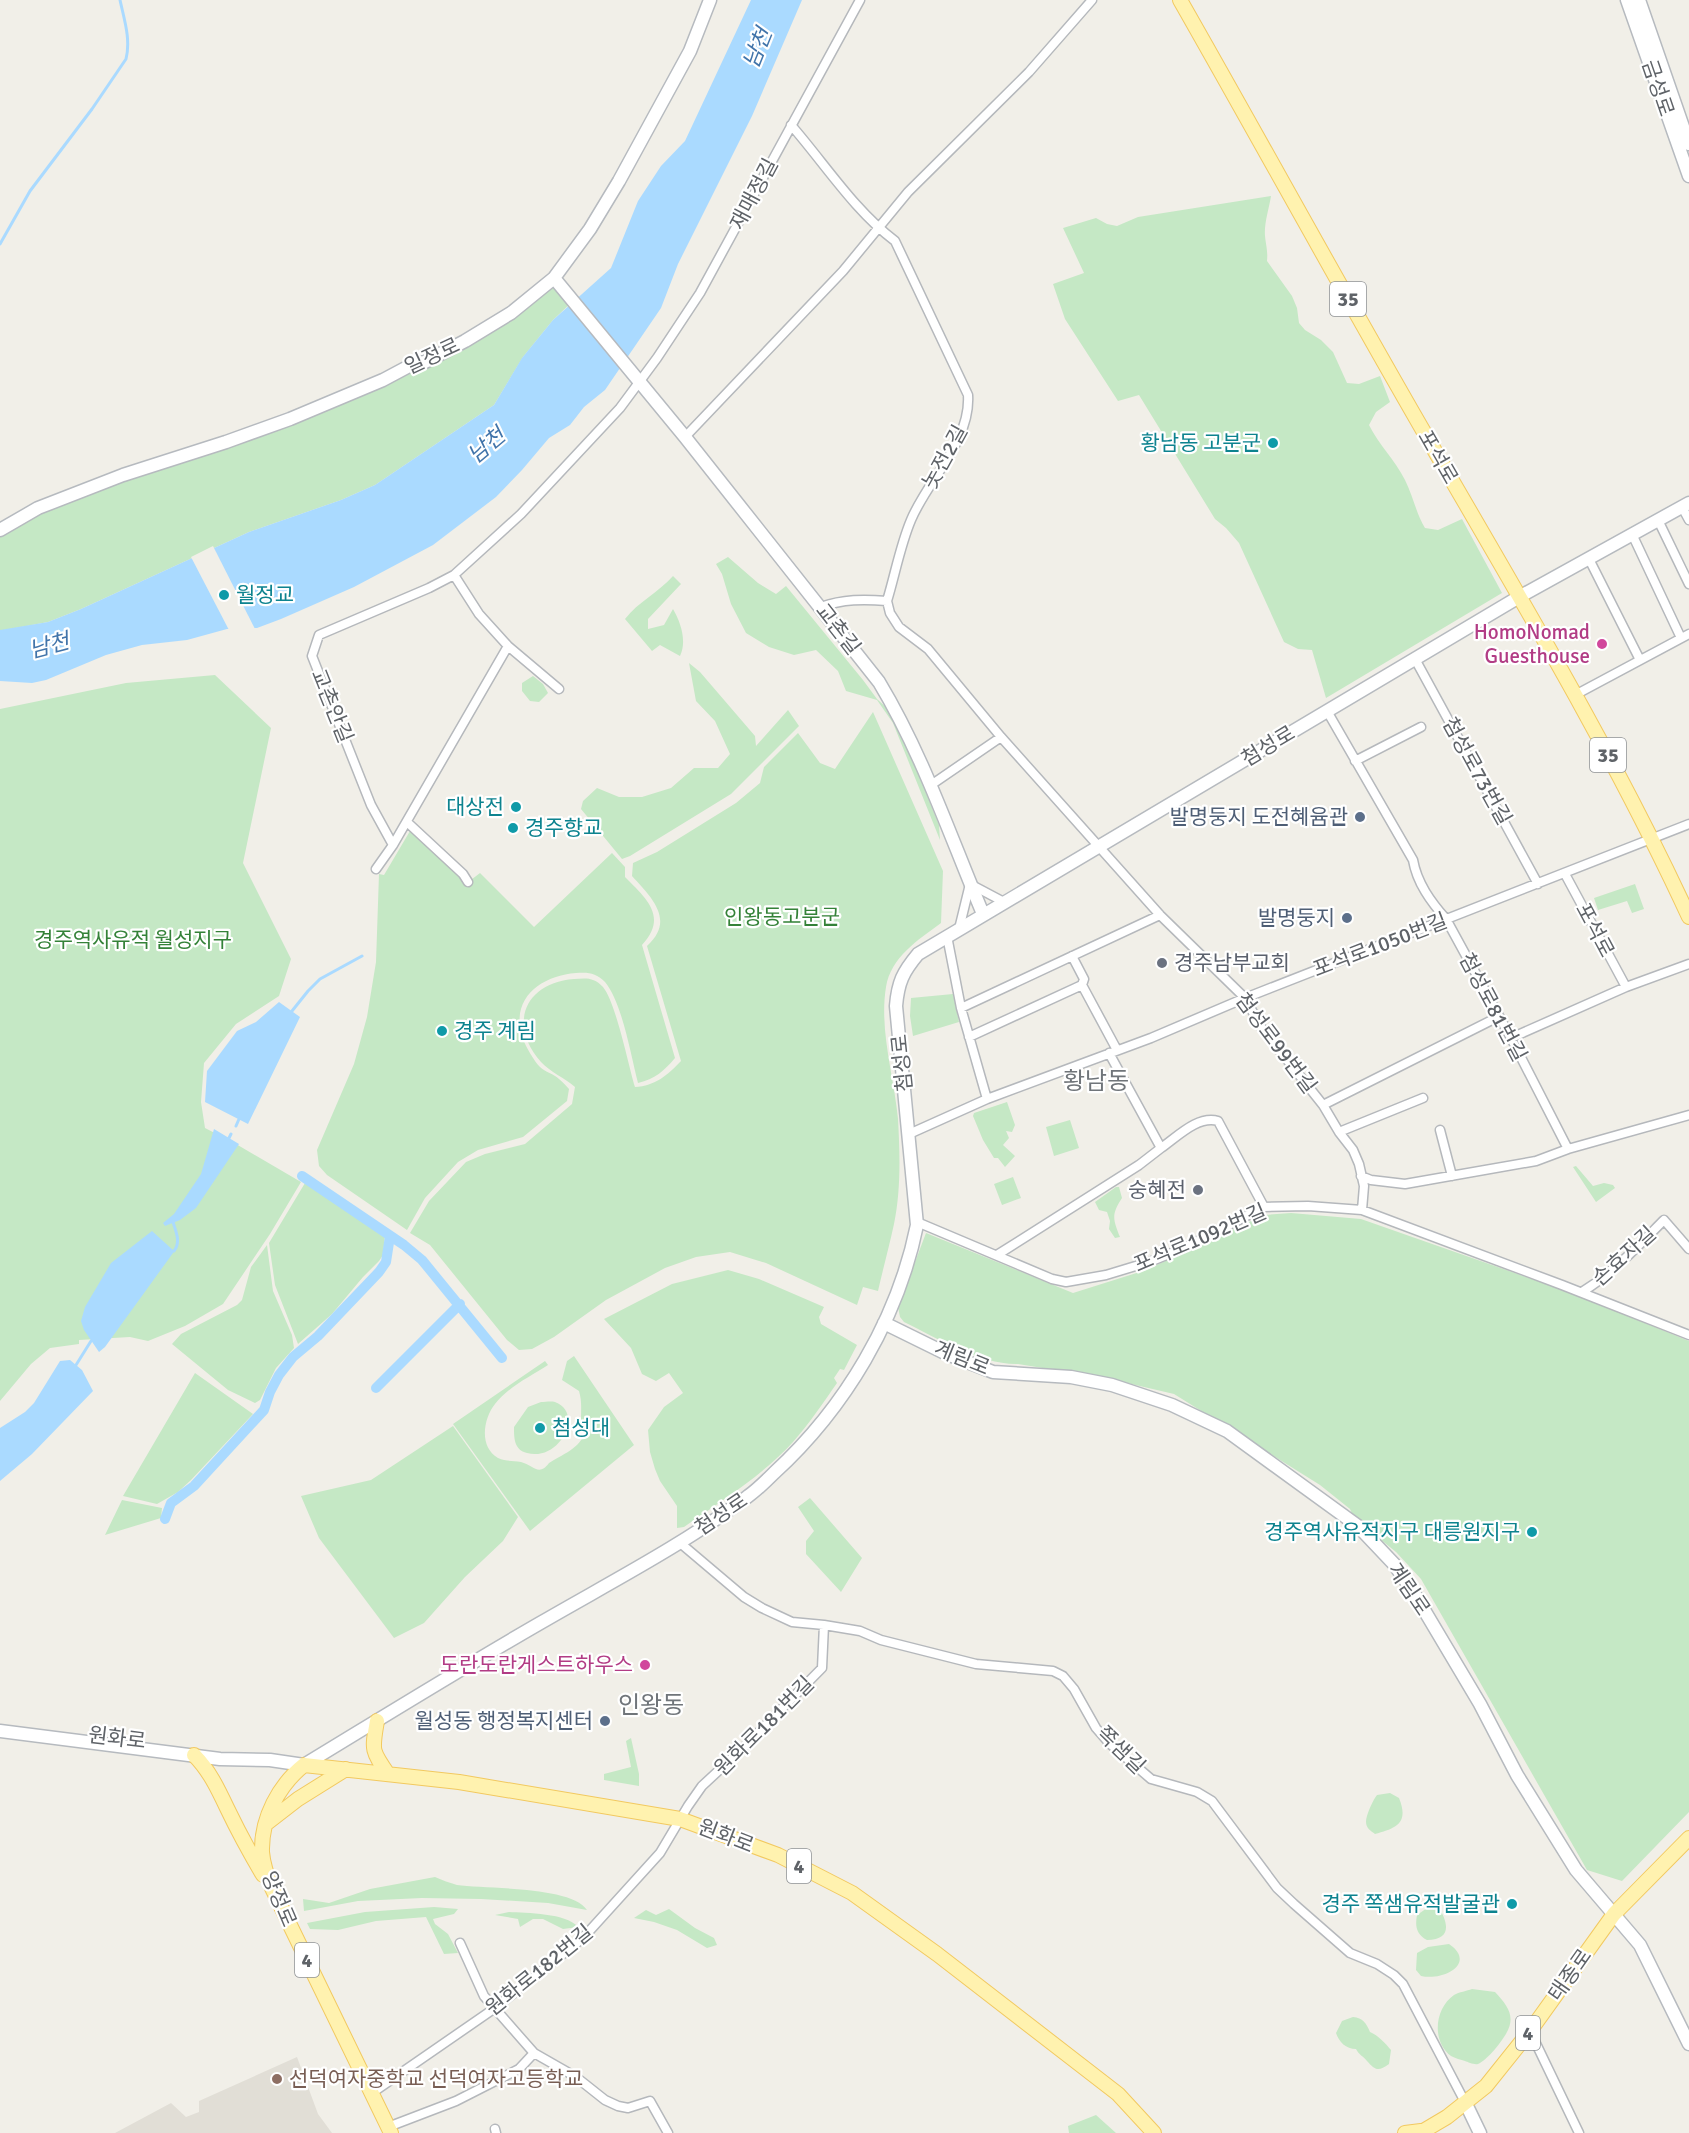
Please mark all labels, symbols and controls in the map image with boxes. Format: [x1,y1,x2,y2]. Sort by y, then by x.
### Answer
water label: 남천 [737,22,779,72]
street label: 금성로 [1636,56,1680,120]
street label: 재매정길 [724,154,784,234]
road number: 35 [1330,282,1366,316]
street label: 일정로 [400,332,464,380]
water label: 남천 [462,420,513,469]
street label: 놋전2길 [917,420,973,494]
street label: 포석로 [1412,425,1464,489]
place label: 황남동 고분군 [1140,430,1261,456]
marker: 황남동 고분군 [1266,436,1280,450]
place label: 월정교 [236,582,294,608]
marker: 월정교 [217,588,231,602]
street label: 교촌길 [810,598,866,660]
place label: HomoNomad Guesthouse [1474,619,1590,669]
water label: 남천 [26,626,75,664]
marker: HomoNomad Guesthouse [1595,637,1609,651]
street label: 교촌안길 [305,665,359,747]
street label: 첨성로73번길 [1437,713,1517,829]
street label: 첨성로 [1236,720,1300,772]
road number: 35 [1590,738,1626,772]
place label: 대상전 [446,794,504,820]
marker: 대상전 [509,800,523,814]
place label: 발명둥지 도전혜윰관 [1170,804,1348,830]
marker: 발명둥지 도전혜윰관 [1353,810,1367,824]
place label: 경주향교 [525,815,602,841]
marker: 경주향교 [506,821,520,835]
street label: 포석로 [1570,898,1620,962]
park label: 인왕동고분군 [724,904,840,930]
place label: 발명둥지 [1258,905,1335,931]
street label: 포석로1050번길 [1309,907,1451,983]
marker: 발명둥지 [1340,911,1354,925]
park label: 경주역사유적 월성지구 [34,927,232,953]
street label: 첨성로81번길 [1454,948,1532,1066]
place label: 경주남부교회 [1174,950,1290,976]
marker: 경주남부교회 [1155,956,1169,970]
street label: 첨성로99번길 [1230,988,1322,1098]
place label: 경주 계림 [454,1018,536,1044]
marker: 경주 계림 [435,1024,449,1038]
street label: 첨성로 [886,1033,918,1093]
district label: 황남동 [1063,1066,1129,1096]
place label: 숭혜전 [1128,1177,1186,1203]
marker: 숭혜전 [1191,1183,1205,1197]
street label: 포석로1092번길 [1130,1198,1270,1278]
street label: 손효자길 [1587,1220,1661,1292]
street label: 계림로 [930,1335,994,1381]
place label: 첨성대 [552,1415,610,1441]
marker: 첨성대 [533,1421,547,1435]
street label: 첨성로 [690,1487,752,1541]
place label: 경주역사유적지구 대릉원지구 [1264,1519,1520,1545]
marker: 경주역사유적지구 대릉원지구 [1525,1525,1539,1539]
street label: 계림로 [1382,1558,1436,1620]
place label: 도란도란게스트하우스 [440,1652,633,1678]
marker: 도란도란게스트하우스 [638,1658,652,1672]
street label: 원화로181번길 [709,1671,819,1781]
district label: 인왕동 [618,1690,684,1720]
place label: 월성동 행정복지센터 [415,1708,593,1734]
marker: 월성동 행정복지센터 [598,1714,612,1728]
street label: 쪽샘길 [1091,1721,1151,1779]
street label: 원화로 [87,1722,147,1754]
street label: 원화로 [694,1813,758,1859]
road number: 4 [787,1849,811,1883]
street label: 양정로 [256,1867,302,1931]
place label: 경주 쪽샘유적발굴관 [1322,1891,1500,1917]
marker: 경주 쪽샘유적발굴관 [1505,1897,1519,1911]
street label: 원화로182번길 [480,1919,598,2021]
road number: 4 [295,1943,319,1977]
street label: 태종로 [1543,1944,1597,2006]
road number: 4 [1516,2016,1540,2050]
place label: 선덕여자중학교 선덕여자고등학교 [289,2066,583,2092]
marker: 선덕여자중학교 선덕여자고등학교 [270,2072,284,2086]

